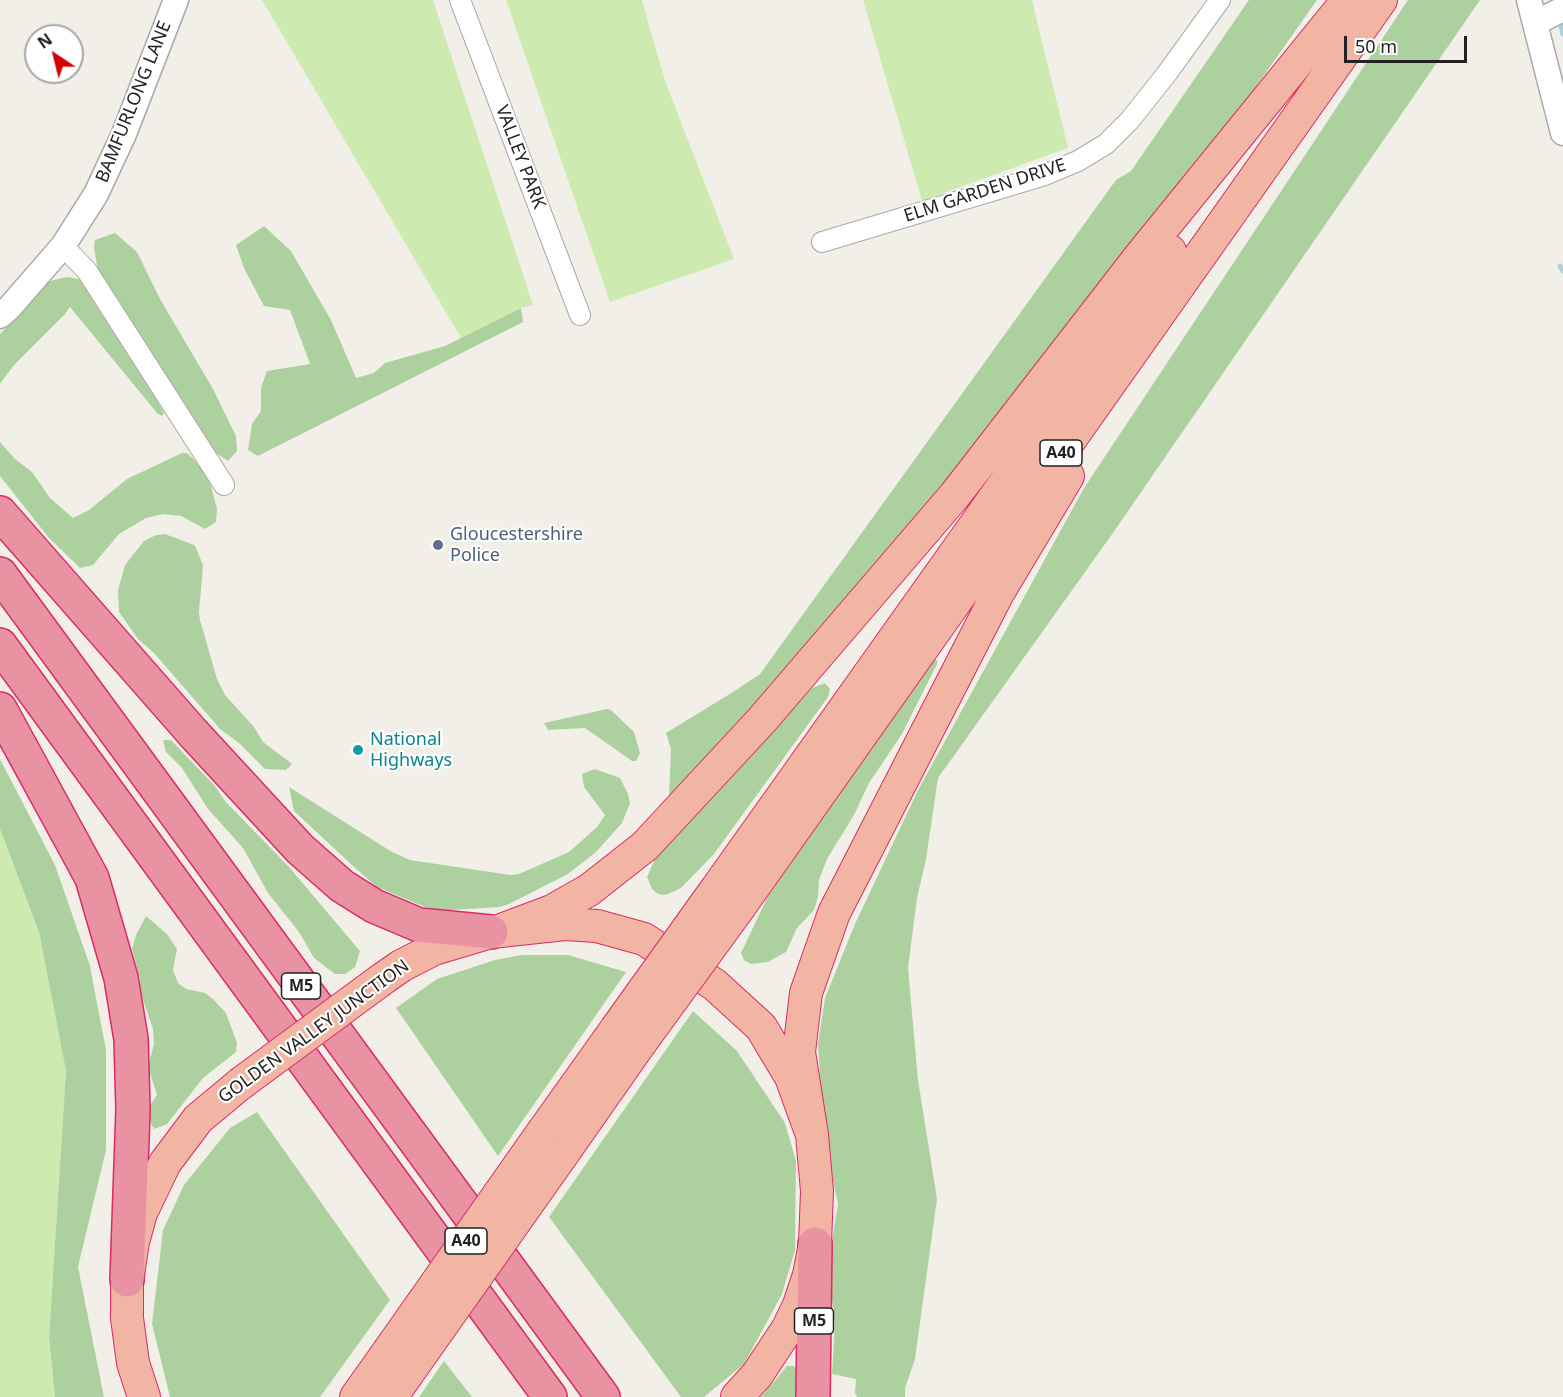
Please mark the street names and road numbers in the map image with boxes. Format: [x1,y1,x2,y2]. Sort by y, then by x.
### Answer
street label: BAMFURLONG LANE [92,18,176,186]
street label: VALLEY PARK [490,102,550,212]
street label: ELM GARDEN DRIVE [901,155,1069,227]
road number: A40 [1040,440,1082,466]
street label: GOLDEN VALLEY JUNCTION [214,956,414,1108]
road number: M5 [282,973,320,999]
road number: A40 [445,1228,487,1254]
road number: M5 [794,1308,834,1334]

